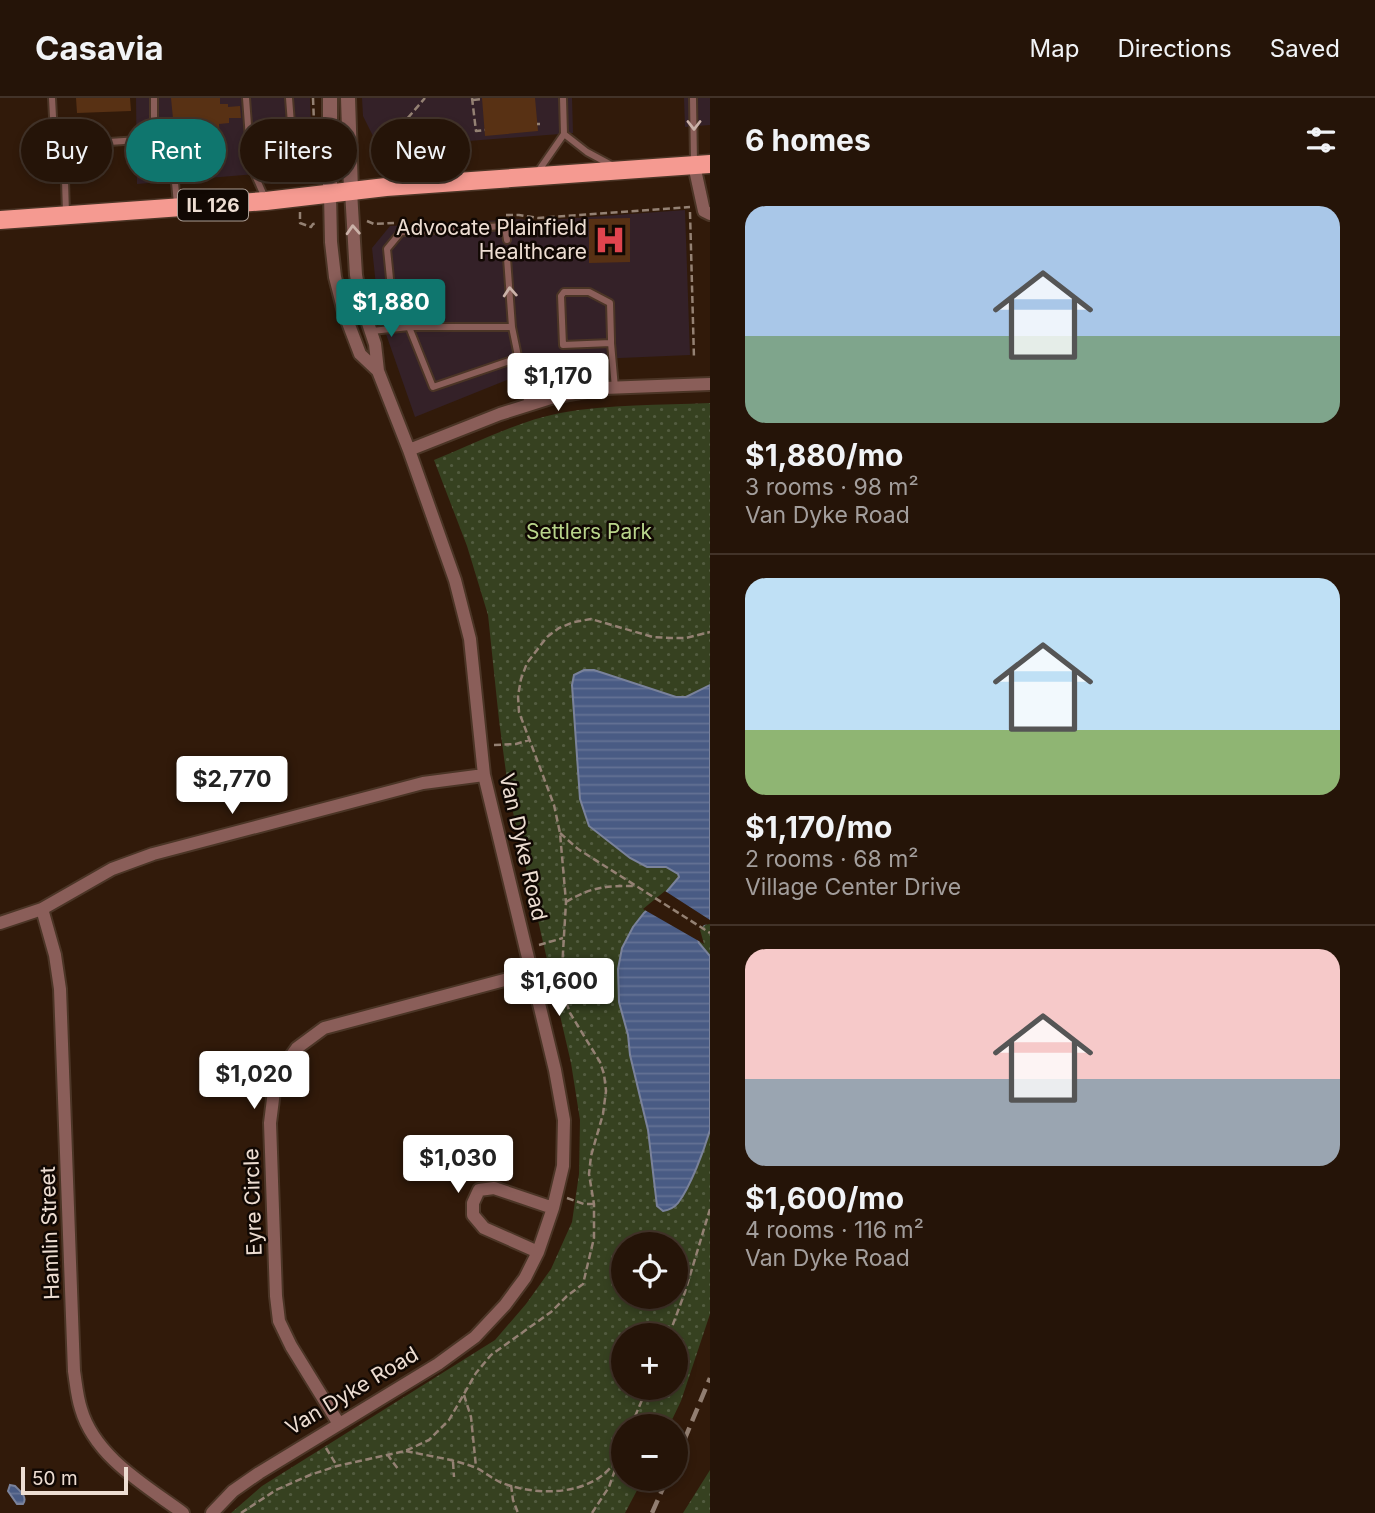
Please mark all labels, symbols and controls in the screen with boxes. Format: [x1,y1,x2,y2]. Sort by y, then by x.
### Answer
text: Casavia [35,28,164,68]
text: Map [1030,34,1079,63]
text: Directions [1117,34,1232,63]
text: Saved [1270,34,1340,63]
chip: Buy [21,119,112,182]
chip: Rent [126,119,226,182]
chip: Filters [240,119,357,182]
chip: New [371,119,470,182]
one-way arrow [686,120,702,131]
icon: filters [1302,121,1340,159]
text: 6 homes [745,122,871,158]
road number: IL 126 [178,190,248,220]
place label: Advocate Plainfield Healthcare [396,215,587,264]
hospital icon: Advocate Plainfield Healthcare [593,223,627,257]
one-way arrow [346,224,361,235]
icon: home [980,252,1106,378]
pin: $1,880 [334,280,448,339]
one-way arrow [503,287,518,298]
text: $1,880 [352,288,430,316]
pin: $1,170 [501,354,615,413]
text: $1,170 [523,362,593,390]
text: $1,880/mo [745,437,903,473]
text: 3 rooms · 98 m² [745,473,919,501]
text: Van Dyke Road [745,501,910,529]
park label: Settlers Park [526,519,653,544]
icon: home [980,624,1106,750]
pin: $2,770 [175,756,289,816]
text: $2,770 [193,765,272,793]
street label: Van Dyke Road [494,771,553,923]
text: $1,170/mo [745,809,892,845]
text: 2 rooms · 68 m² [745,845,918,873]
text: Village Center Drive [745,873,961,901]
pin: $1,600 [502,958,616,1018]
text: $1,600 [520,967,598,995]
icon: home [980,995,1106,1121]
pin: $1,020 [197,1052,311,1111]
text: $1,020 [215,1060,293,1088]
pin: $1,030 [401,1136,515,1195]
text: $1,030 [419,1144,497,1172]
street label: Eyre Circle [238,1148,267,1256]
street label: Hamlin Street [35,1166,64,1300]
text: $1,600/mo [745,1180,904,1216]
text: 4 rooms · 116 m² [745,1216,924,1244]
map controls [611,1232,688,1491]
button: locate [611,1232,688,1309]
text: Van Dyke Road [745,1244,910,1272]
button: + [611,1323,688,1400]
street label: Van Dyke Road [281,1341,423,1440]
button: − [611,1414,688,1491]
scale bar [21,1464,128,1496]
text: 50 m [32,1467,78,1490]

